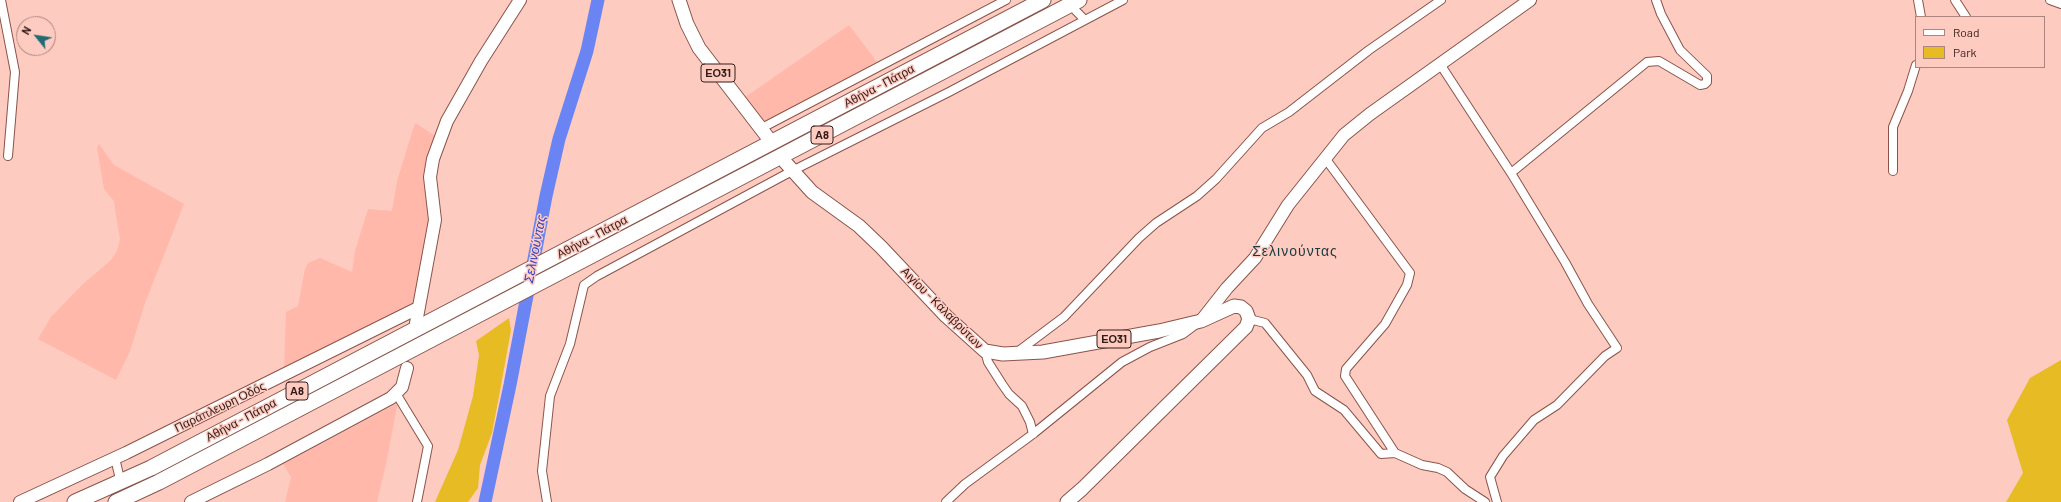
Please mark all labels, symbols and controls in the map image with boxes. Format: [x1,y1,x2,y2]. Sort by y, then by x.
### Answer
north arrow [16,16,56,56]
legend [1915,16,2045,68]
text: N [19,24,33,37]
text: Road [1953,25,1980,39]
text: Park [1953,45,1977,59]
street label: Αθήνα - Πάτρα [841,61,917,111]
road number: ΕΟ31 [701,64,735,82]
road number: Α8 [811,126,833,144]
street label: Αθήνα - Πάτρα [554,212,630,262]
water label: Σελινούντας [521,214,549,284]
district label: Σελινούντας [1252,243,1338,259]
street label: Αιγίου - Καλαβρύτων [898,264,986,352]
road number: ΕΟ31 [1097,330,1131,348]
street label: Παράπλευρη Οδός [172,379,268,435]
road number: Α8 [286,382,308,400]
street label: Αθήνα - Πάτρα [203,395,279,445]

